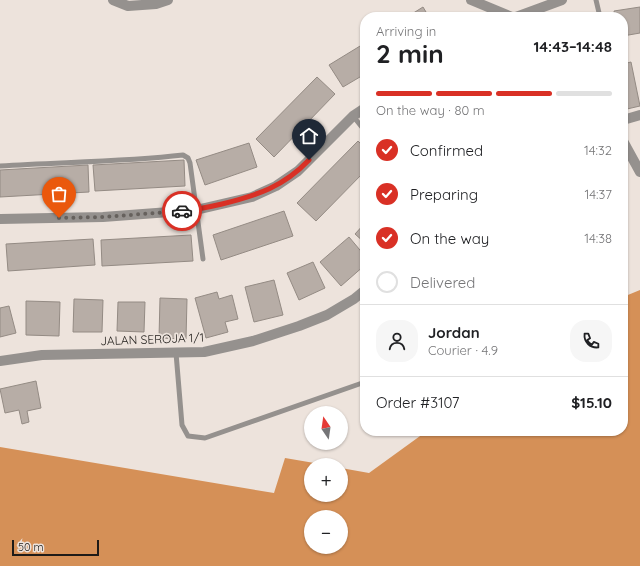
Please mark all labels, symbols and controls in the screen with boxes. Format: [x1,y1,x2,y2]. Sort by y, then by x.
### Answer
text: Arriving in [376,23,436,39]
text: 2 min [376,37,444,70]
text: 14:43–14:48 [533,37,612,56]
text: On the way · 80 m [376,102,485,118]
pin [292,119,326,160]
icon: home [298,125,320,147]
icon: check [376,139,398,161]
text: Confirmed [410,141,483,160]
text: 14:32 [584,142,612,158]
pin [42,177,76,218]
icon: bag [48,183,70,205]
icon: check [376,183,398,205]
text: Preparing [410,185,478,204]
text: 14:37 [585,186,612,202]
courier [162,191,202,231]
icon: car [171,200,193,222]
icon: check [376,227,398,249]
text: On the way [410,229,489,248]
text: 14:38 [584,230,612,246]
text: Delivered [410,273,475,292]
button: person [376,320,418,362]
button: phone [570,320,612,362]
text: Jordan [428,323,480,342]
street label: JALAN SEROJA 1/1 [100,330,204,348]
text: Courier · 4.9 [428,342,498,358]
text: Order #3107 [376,393,459,412]
text: $15.10 [571,393,612,412]
north arrow [304,406,348,450]
map controls [304,406,348,554]
button: + [304,458,348,502]
button: − [304,510,348,554]
scale bar [12,538,99,557]
text: 50 m [18,540,44,554]

